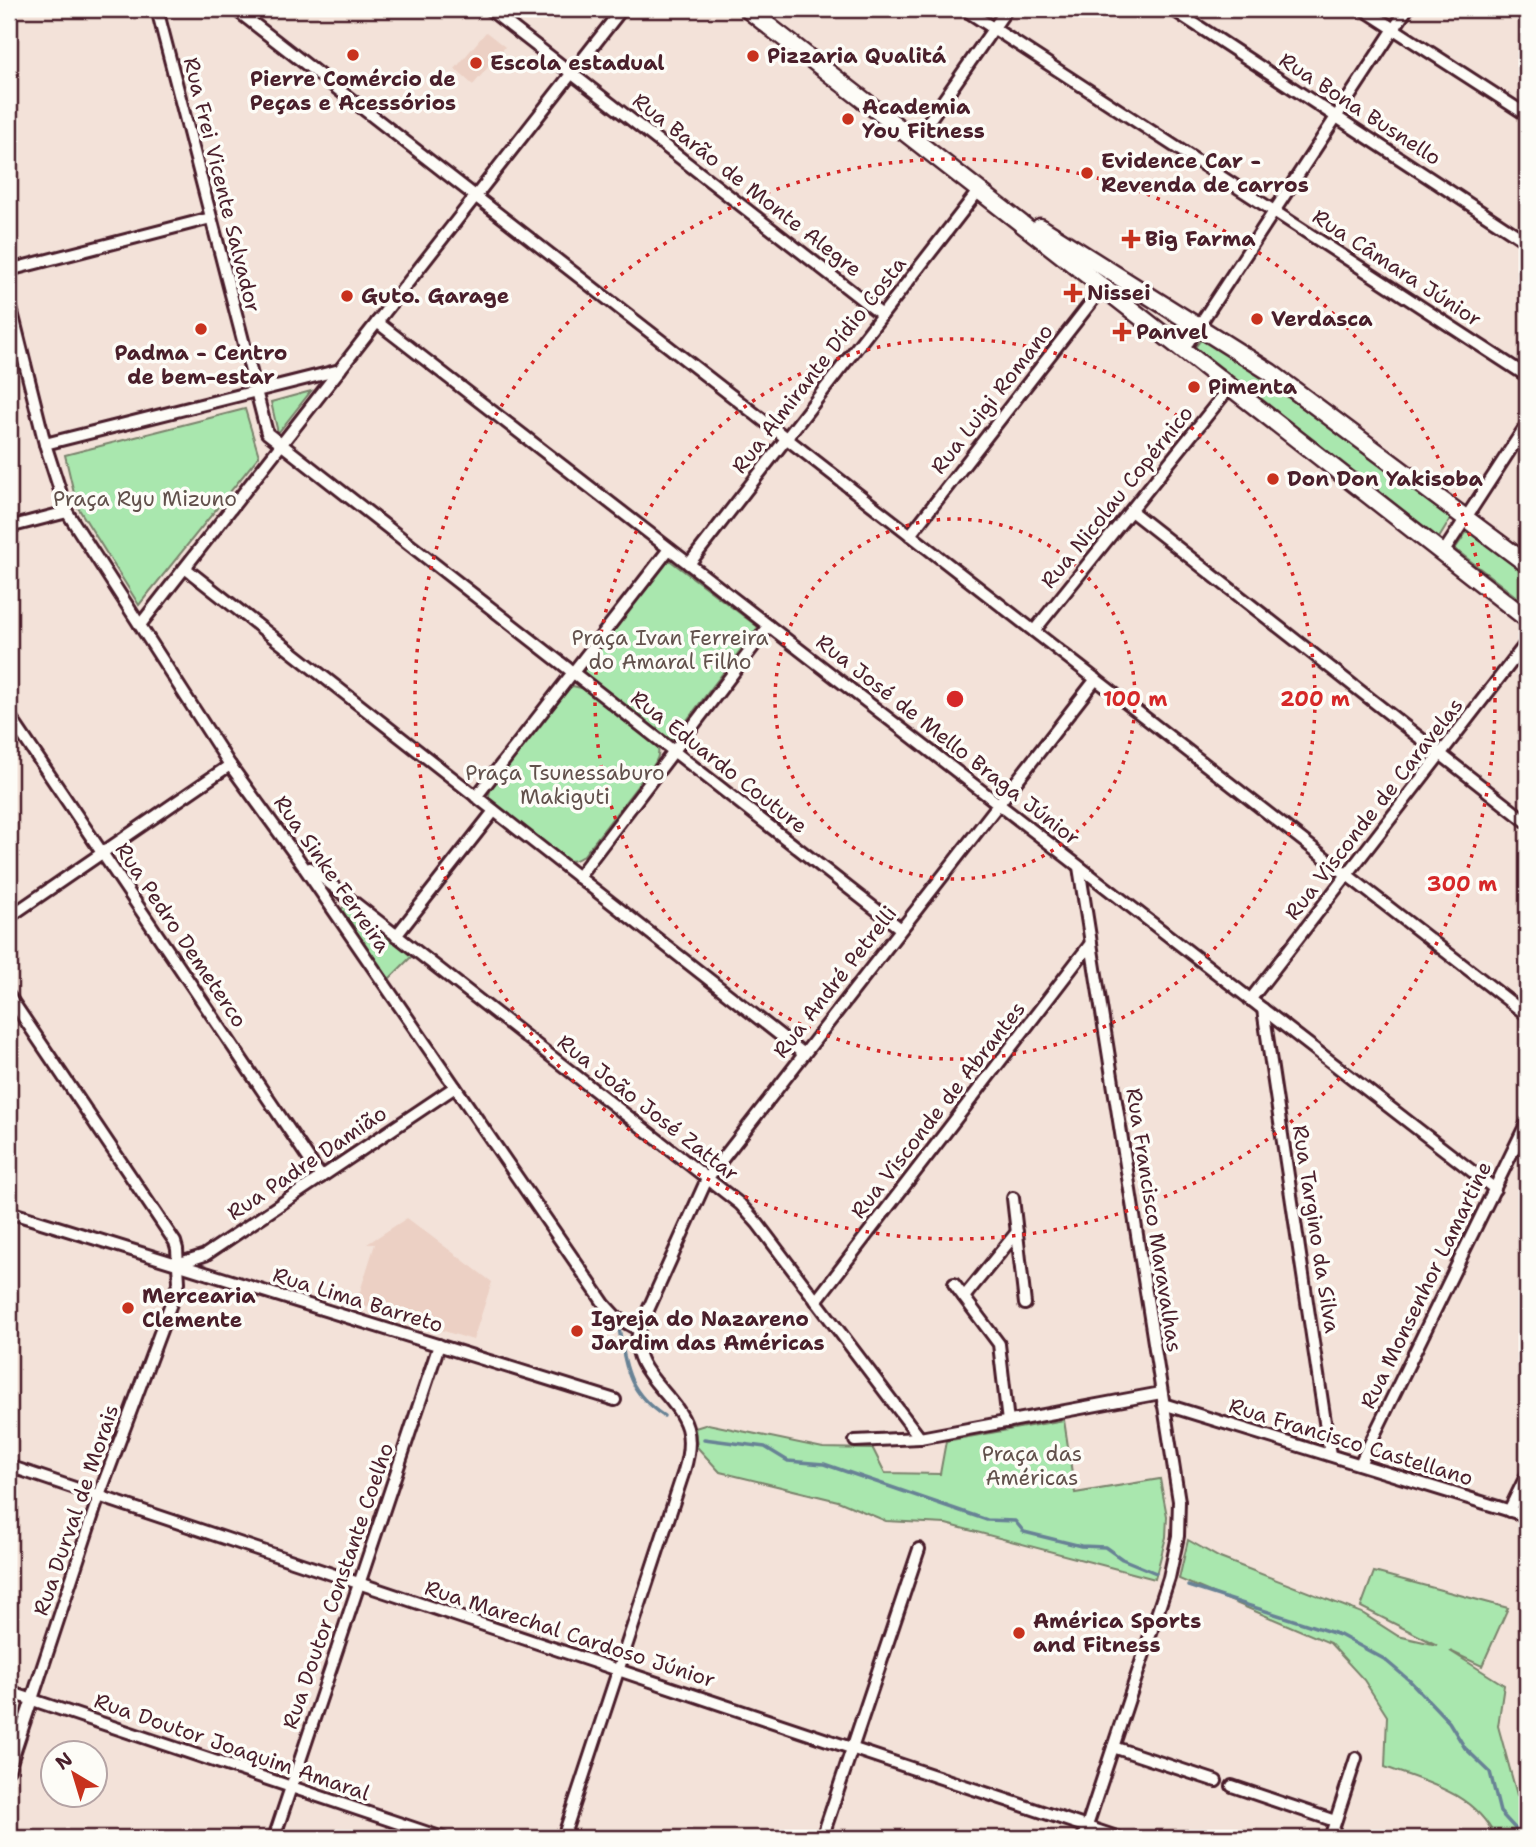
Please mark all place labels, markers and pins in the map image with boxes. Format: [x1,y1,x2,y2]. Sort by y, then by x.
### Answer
place label: Pizzaria Qualitá [767,42,947,70]
marker: Pierre Comércio de Peças e Acessórios [345,47,361,63]
marker: Pizzaria Qualitá [745,48,761,64]
place label: Escola estadual [490,49,665,77]
marker: Escola estadual [468,55,484,71]
place label: Pierre Comércio de Peças e Acessórios [250,65,456,117]
place label: Academia You Fitness [862,93,985,145]
marker: Academia You Fitness [840,111,856,127]
place label: Evidence Car - Revenda de carros [1101,147,1309,199]
marker: Evidence Car - Revenda de carros [1079,165,1095,181]
place label: Big Farma [1145,225,1256,253]
marker: Big Farma [1123,231,1139,247]
place label: Nissei [1087,279,1151,307]
place label: Guto. Garage [361,282,509,310]
marker: Nissei [1065,285,1081,301]
marker: Guto. Garage [339,288,355,304]
place label: Verdasca [1271,305,1373,333]
marker: Verdasca [1249,311,1265,327]
place label: Panvel [1136,318,1208,346]
marker: Padma - Centro de bem-estar [193,321,209,337]
marker: Panvel [1114,324,1130,340]
place label: Padma - Centro de bem-estar [114,339,288,391]
place label: Pimenta [1208,373,1298,401]
marker: Pimenta [1186,379,1202,395]
place label: Don Don Yakisoba [1287,465,1483,493]
marker: Don Don Yakisoba [1265,471,1281,487]
centre of rings [943,687,967,711]
place label: Mercearia Clemente [142,1282,256,1334]
marker: Mercearia Clemente [120,1300,136,1316]
place label: Igreja do Nazareno Jardim das Américas [591,1305,825,1357]
marker: Igreja do Nazareno Jardim das Américas [569,1323,585,1339]
place label: América Sports and Fitness [1033,1607,1201,1659]
marker: América Sports and Fitness [1011,1625,1027,1641]

